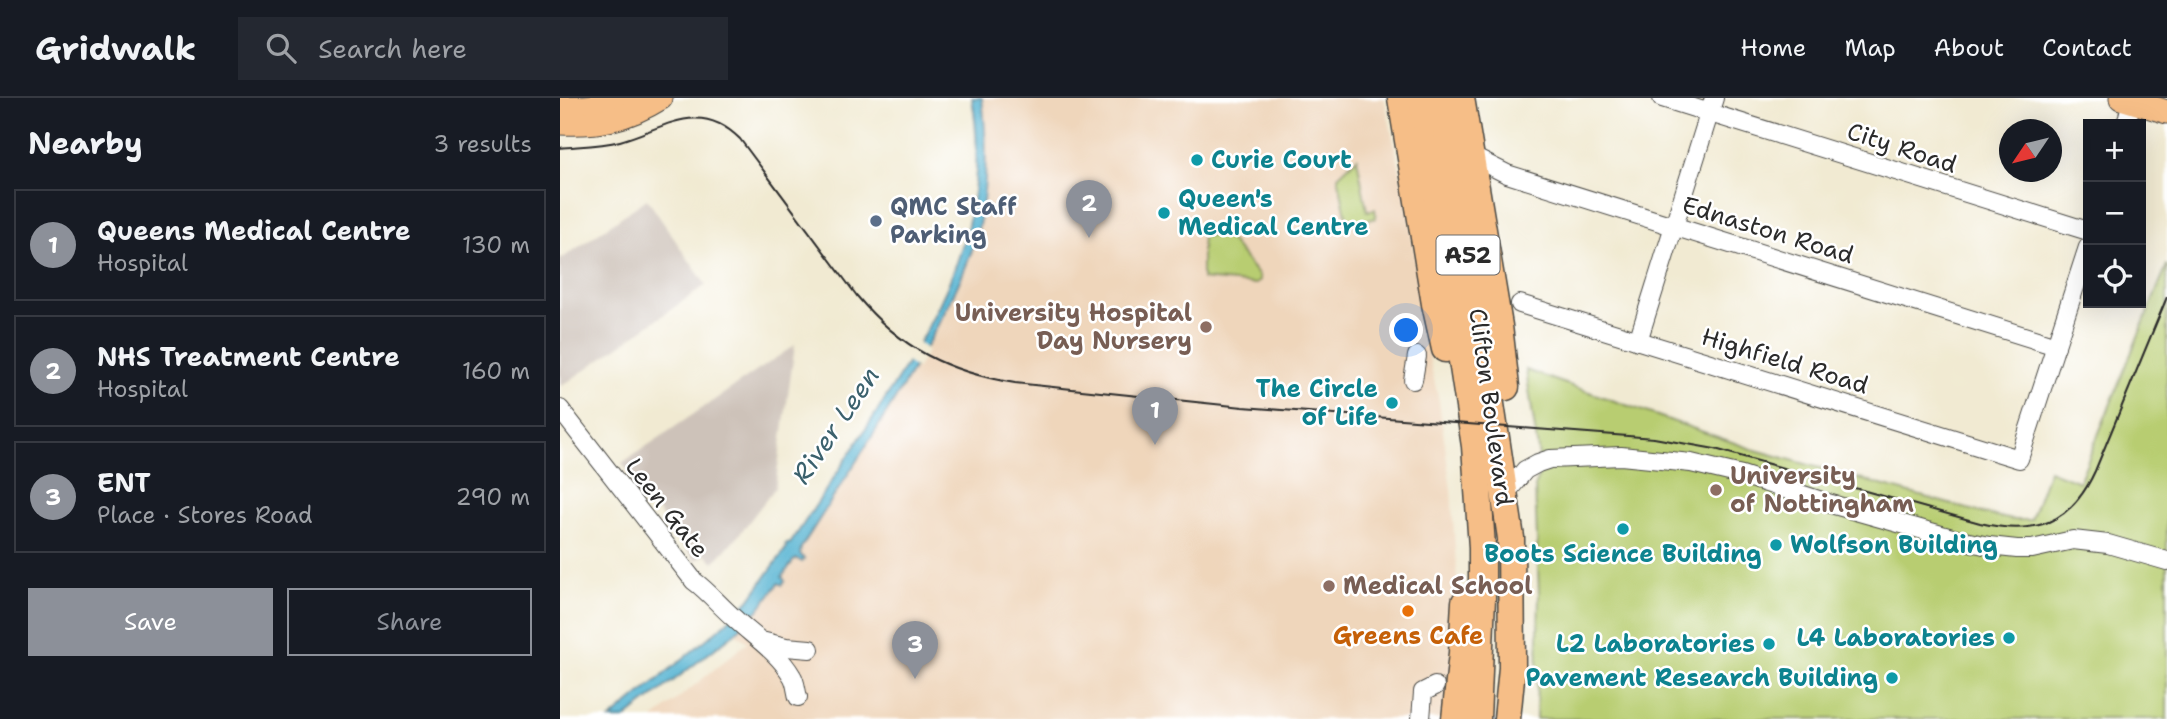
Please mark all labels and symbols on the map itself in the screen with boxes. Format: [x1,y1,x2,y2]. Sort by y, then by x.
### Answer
street label: City Road [1843,115,1961,181]
north arrow [1999,119,2062,182]
place label: Curie Court [1211,144,1352,176]
marker: Curie Court [1189,152,1205,168]
pin: 2 [1066,180,1112,238]
place label: Queen's Medical Centre [1178,183,1369,243]
street label: Ednaston Road [1678,189,1858,271]
place label: QMC Staff Parking [890,191,1017,251]
marker: Queen's Medical Centre [1156,205,1172,221]
marker: QMC Staff Parking [868,213,884,229]
road number: A52 [1436,236,1500,274]
place label: University Hospital Day Nursery [955,297,1192,357]
street label: Clifton Boulevard [1461,306,1521,508]
your location [1389,313,1423,347]
marker: University Hospital Day Nursery [1198,319,1214,335]
street label: Highfield Road [1698,320,1872,402]
water label: River Leen [783,360,887,490]
place label: The Circle of Life [1256,373,1378,433]
pin: 1 [1132,387,1178,445]
marker: The Circle of Life [1384,395,1400,411]
street label: Leen Gate [618,451,716,565]
place label: University of Nottingham [1730,460,1914,520]
marker: University of Nottingham [1708,482,1724,498]
marker: Boots Science Building [1615,521,1631,537]
place label: Wolfson Building [1790,529,1998,561]
marker: Wolfson Building [1768,537,1784,553]
place label: Boots Science Building [1484,538,1762,570]
place label: Medical School [1343,570,1533,602]
marker: Medical School [1321,578,1337,594]
marker: Greens Cafe [1400,603,1416,619]
place label: Greens Cafe [1333,620,1483,652]
pin: 3 [892,621,938,679]
place label: L4 Laboratories [1796,622,1995,654]
place label: L2 Laboratories [1556,628,1755,660]
marker: L4 Laboratories [2001,630,2017,646]
marker: L2 Laboratories [1761,636,1777,652]
place label: Pavement Research Building [1525,662,1878,694]
marker: Pavement Research Building [1884,670,1900,686]

